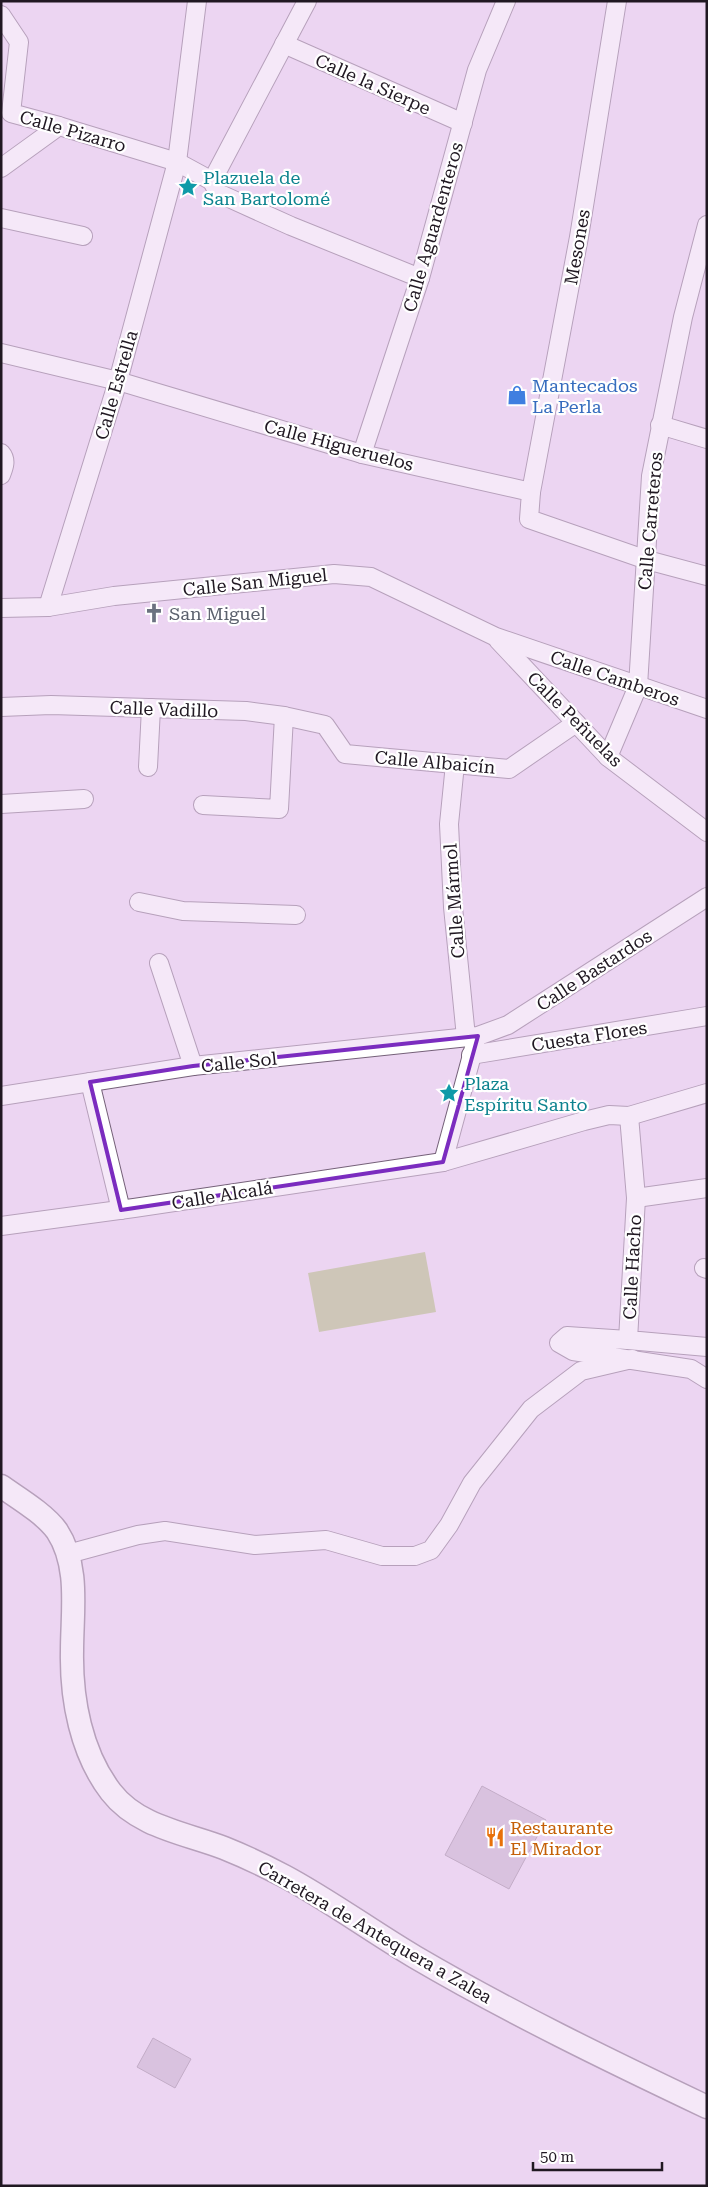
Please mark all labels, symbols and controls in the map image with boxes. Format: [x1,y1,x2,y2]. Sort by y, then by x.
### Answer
street label: Calle la Sierpe [312,49,434,119]
street label: Calle Pizarro [17,106,129,156]
street label: Calle Aguardenteros [399,140,467,314]
place label: Plazuela de San Bartolomé [203,167,330,209]
place icon: Plazuela de San Bartolomé [177,176,199,198]
street label: Mesones [560,208,594,286]
street label: Calle Estrella [90,328,142,442]
place label: Mantecados La Perla [532,375,638,417]
shop icon: Mantecados La Perla [506,384,528,406]
street label: Calle Higueruelos [262,415,416,475]
street label: Calle Carreteros [633,451,667,591]
street label: Calle San Miguel [182,564,329,600]
church icon: San Miguel [143,602,165,624]
place label: San Miguel [169,603,266,624]
street label: Calle Camberos [548,646,682,710]
street label: Calle Peñuelas [523,667,627,771]
street label: Calle Vadillo [109,697,219,721]
street label: Calle Albaicín [374,746,497,778]
street label: Calle Mármol [439,842,468,959]
street label: Calle Bastardos [532,925,656,1015]
street label: Cuesta Flores [530,1017,648,1055]
street label: Calle Sol [200,1048,278,1076]
place label: Plaza Espíritu Santo [464,1073,588,1115]
place icon: Plaza Espíritu Santo [438,1082,460,1104]
street label: Calle Alcalá [170,1177,274,1213]
street label: Calle Hacho [619,1214,645,1320]
place label: Restaurante El Mirador [510,1817,613,1859]
restaurant icon: Restaurante El Mirador [484,1826,506,1848]
street label: Carretera de Antequera a Zalea [254,1856,496,2008]
scale bar [533,2140,662,2172]
text: 50 m [540,2148,575,2166]

